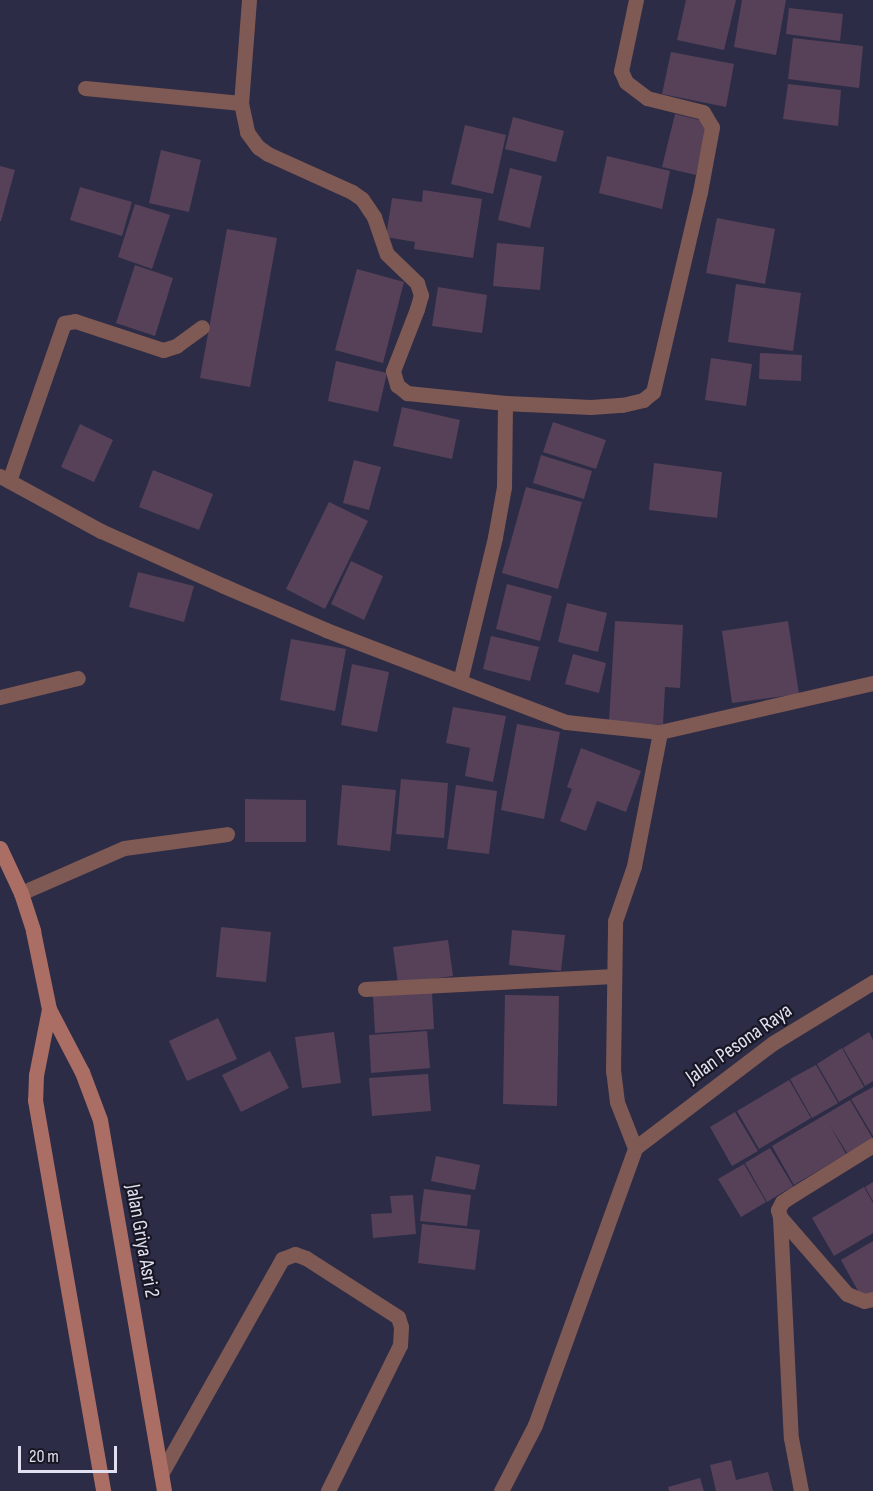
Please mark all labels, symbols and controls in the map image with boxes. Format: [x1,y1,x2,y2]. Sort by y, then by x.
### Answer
street label: Jalan Pesona Raya [681,998,797,1090]
street label: Jalan Griya Asri 2 [120,1182,164,1300]
scale bar [21,1434,120,1472]
text: 20 m [29,1446,59,1467]

